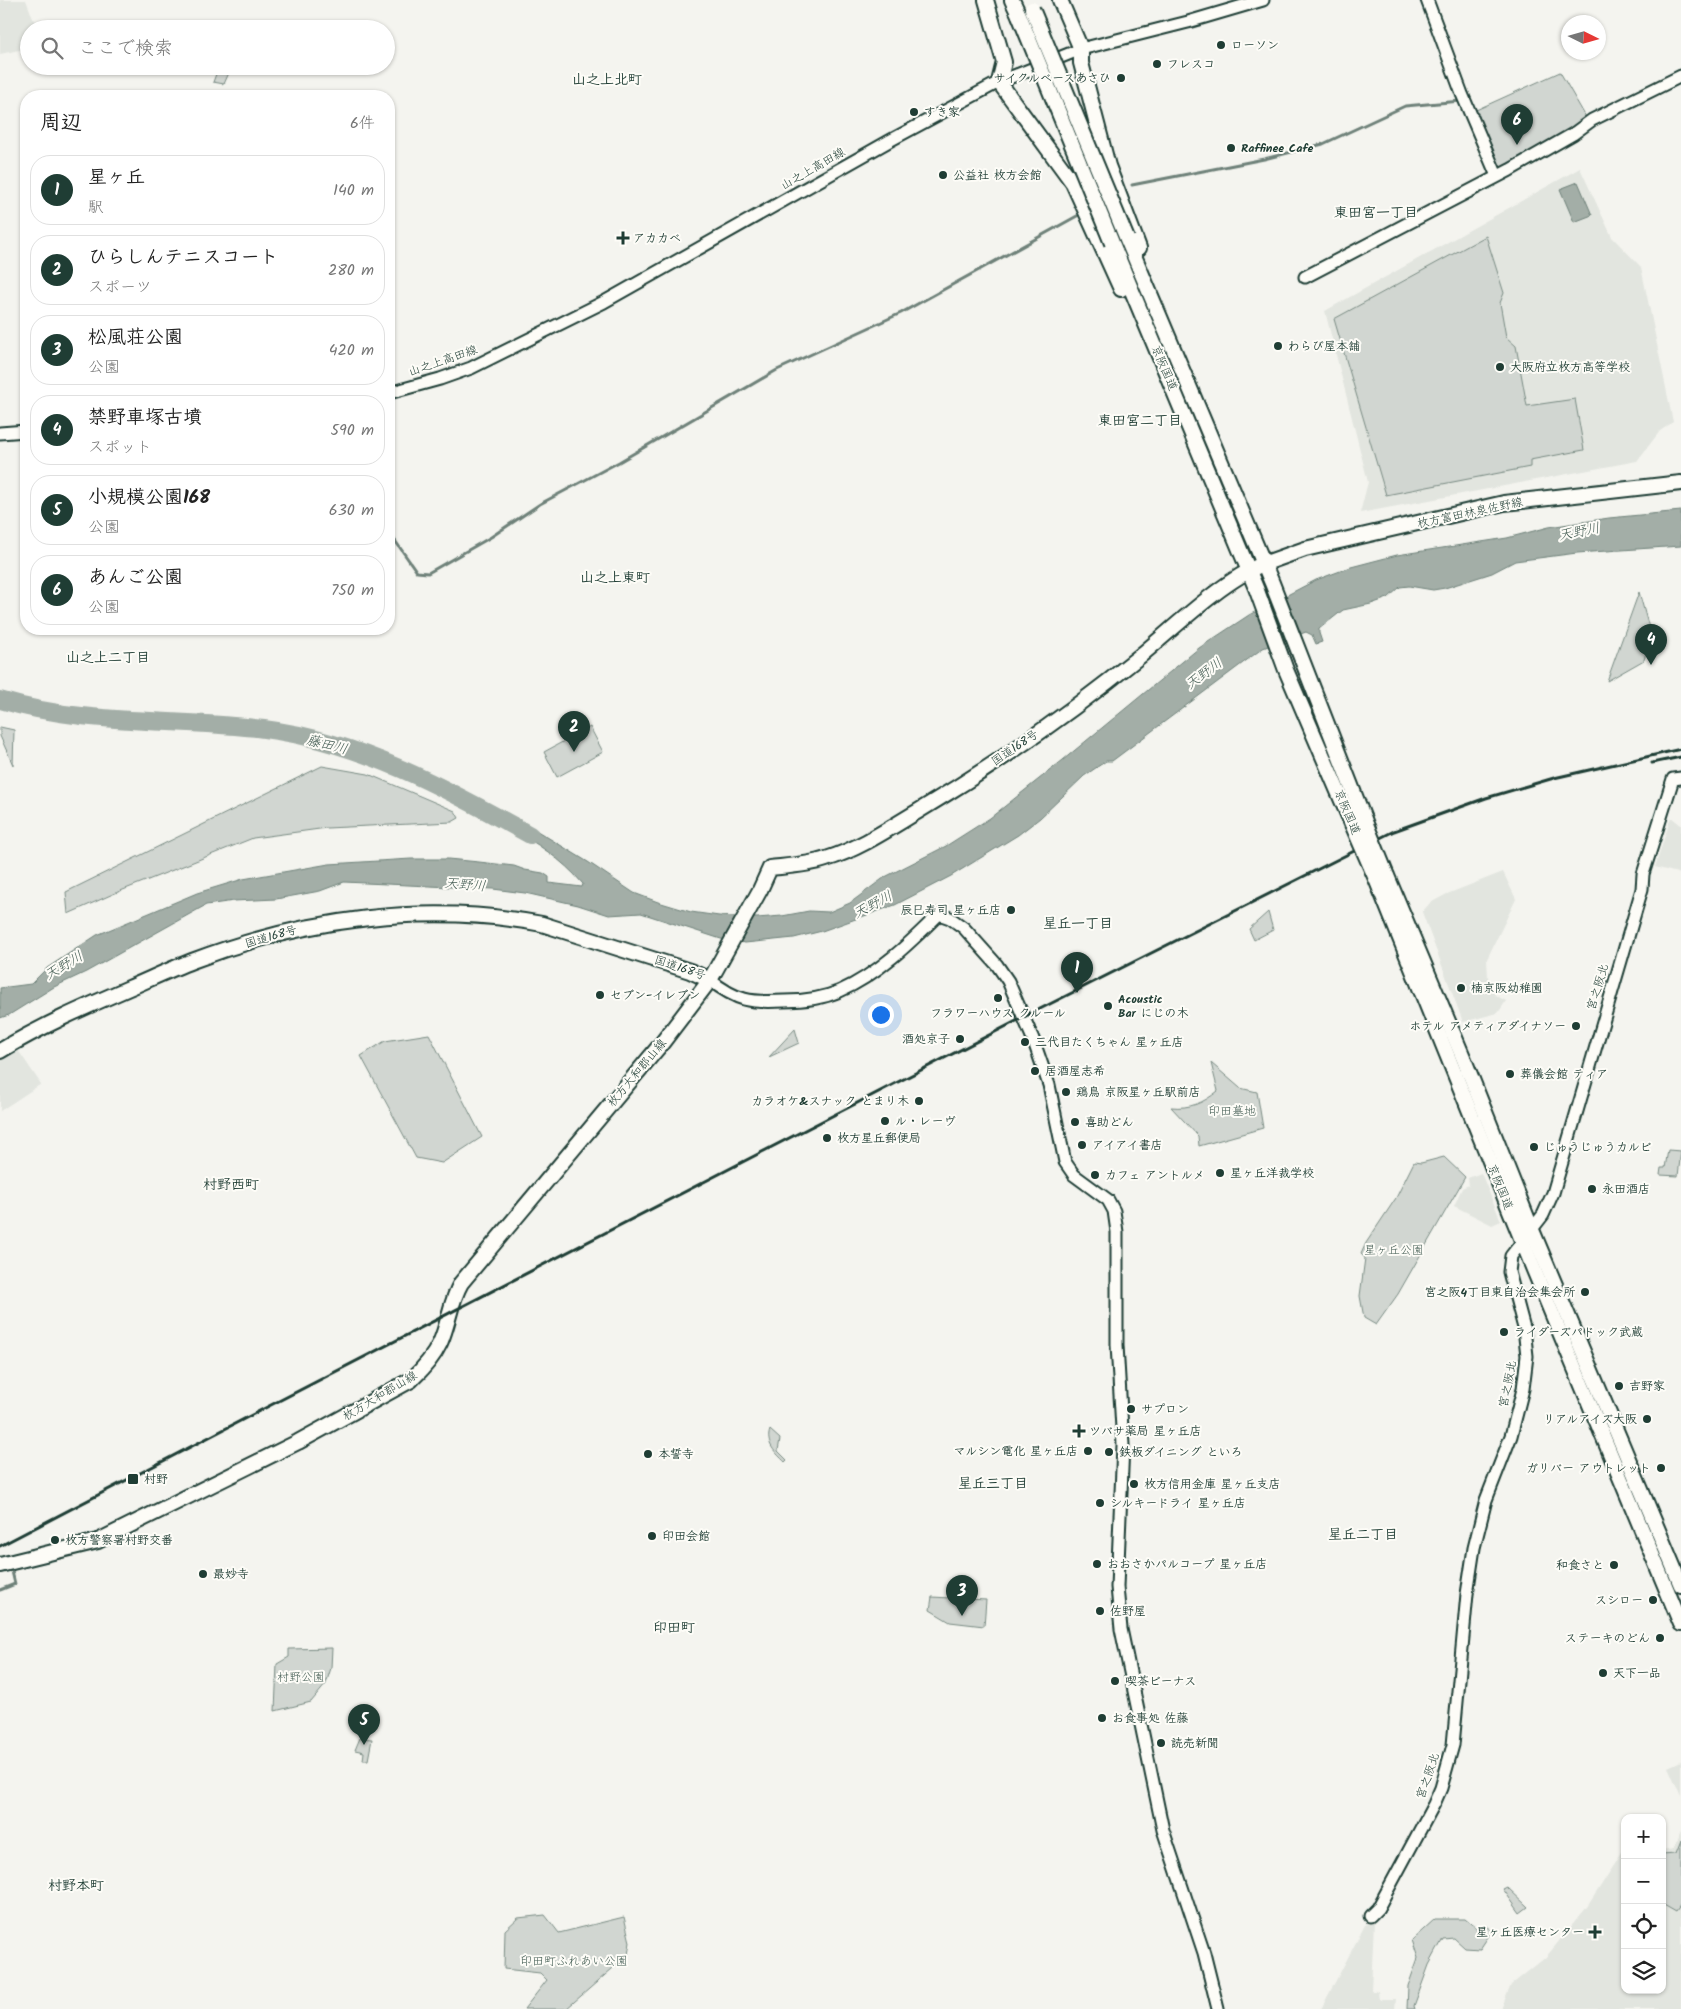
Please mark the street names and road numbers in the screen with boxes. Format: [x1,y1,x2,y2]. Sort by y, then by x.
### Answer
street label: 山之上高田線 [777,143,849,195]
street label: 山之上高田線 [406,340,480,382]
street label: 京阪国道 [1146,342,1182,394]
street label: 枚方富田林泉佐野線 [1415,492,1525,534]
street label: 国道168号 [987,725,1043,771]
street label: 京阪国道 [1329,786,1365,838]
street label: 国道168号 [243,920,299,954]
street label: 国道168号 [652,951,708,985]
street label: 宮之阪北 [1582,961,1614,1013]
street label: 枚方大和郡山線 [603,1035,671,1111]
street label: 京阪国道 [1482,1161,1518,1213]
street label: 宮之阪北 [1494,1359,1522,1409]
street label: 枚方大和郡山線 [339,1366,421,1426]
street label: 宮之阪北 [1411,1750,1445,1802]

